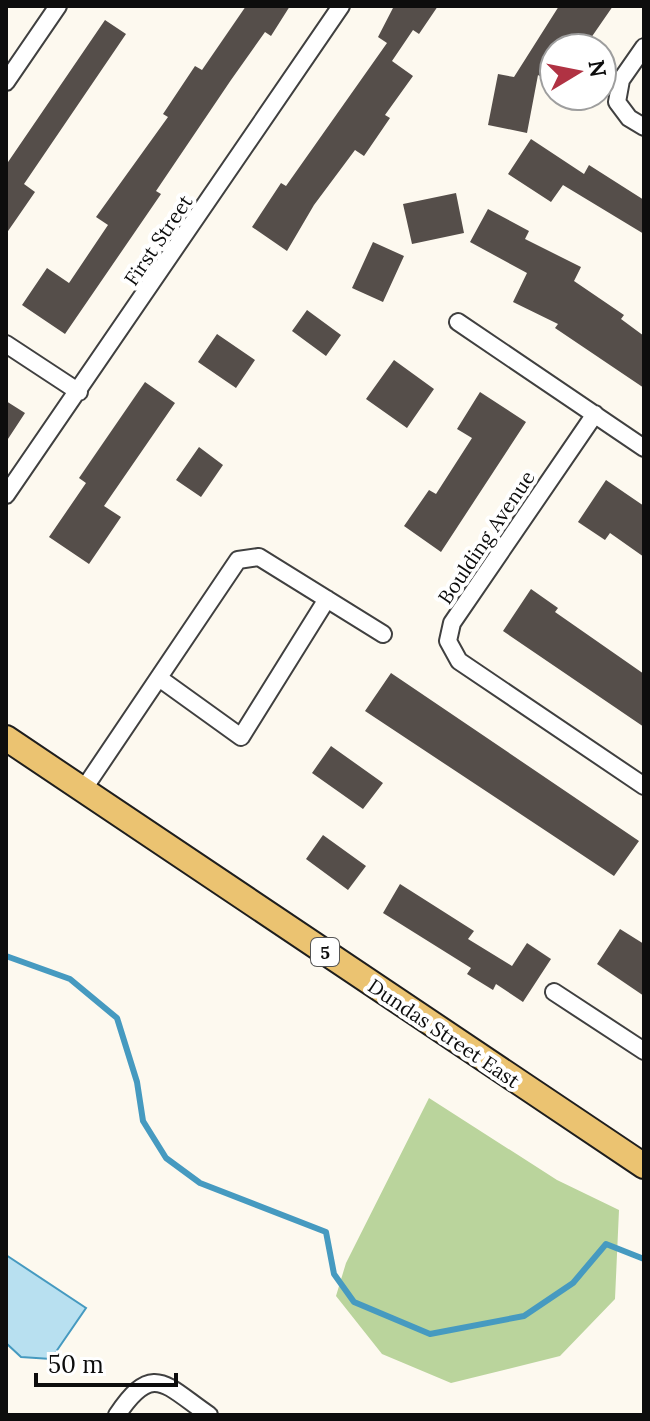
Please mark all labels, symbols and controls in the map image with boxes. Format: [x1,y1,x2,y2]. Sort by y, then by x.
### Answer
north arrow [538,32,618,112]
text: N [582,58,613,79]
street label: First Street [119,190,198,290]
street label: Boulding Avenue [432,465,540,608]
road number: 5 [311,938,339,966]
street label: Dundas Street East [363,973,525,1093]
scale bar [36,1337,176,1387]
text: 50 m [48,1349,104,1380]

